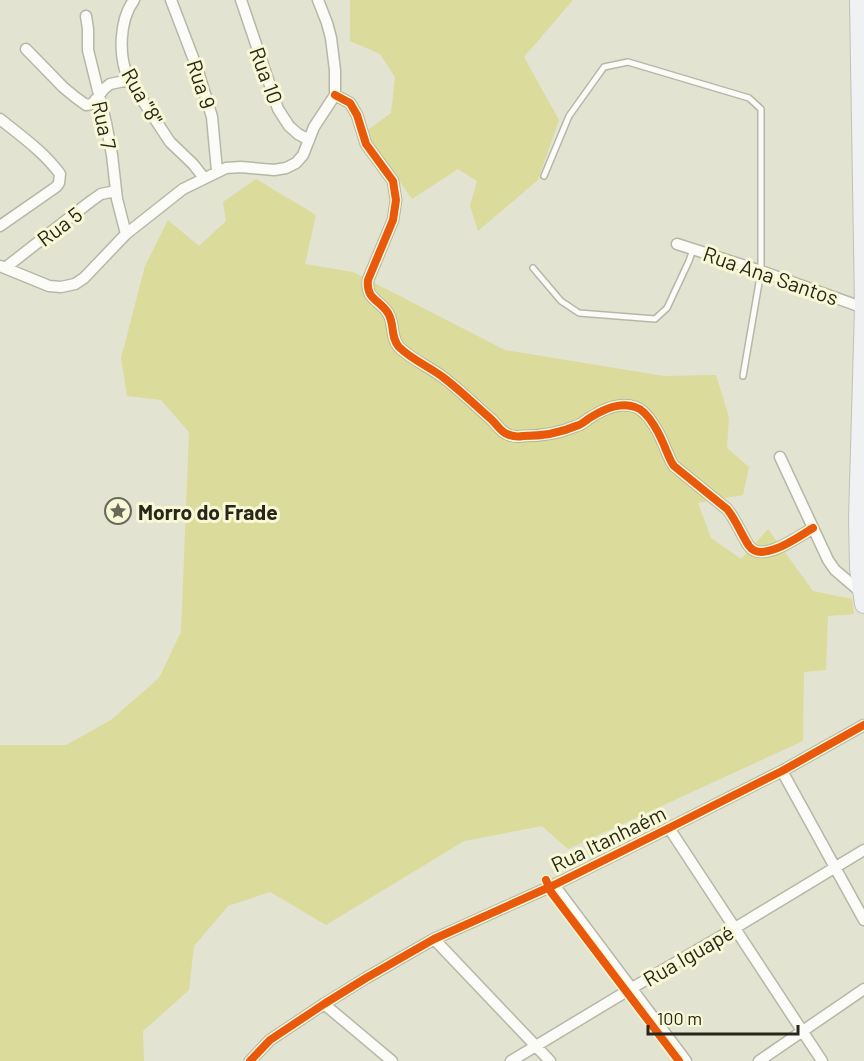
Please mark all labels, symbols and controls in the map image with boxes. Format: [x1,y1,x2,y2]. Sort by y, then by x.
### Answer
street label: Rua 10 [245,43,289,107]
street label: Rua 9 [182,56,222,112]
street label: Rua "8" [117,63,169,129]
street label: Rua 7 [88,98,122,152]
street label: Rua 5 [32,201,86,251]
street label: Rua Ana Santos [700,240,842,310]
place icon: Morro do Frade [103,496,133,526]
place label: Morro do Frade [138,499,278,524]
street label: Rua Itanhaém [546,799,670,877]
street label: Rua Iguapé [638,919,738,991]
scale bar [648,998,798,1036]
text: 100 m [657,1007,702,1029]

